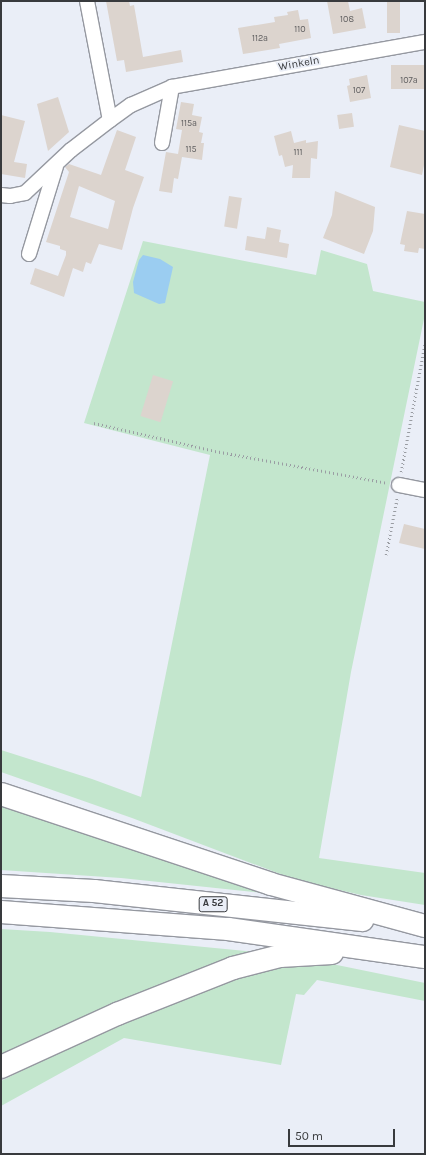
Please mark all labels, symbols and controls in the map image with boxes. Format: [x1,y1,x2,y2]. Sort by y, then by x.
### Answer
house number: 108 [340,14,354,24]
house number: 110 [294,24,306,34]
house number: 112a [252,33,268,43]
street label: Winkeln [278,54,320,74]
house number: 107a [400,75,418,85]
house number: 107 [353,85,365,95]
house number: 115a [181,118,197,128]
house number: 115 [185,144,197,154]
house number: 111 [294,147,302,157]
road number: A 52 [198,896,228,912]
scale bar [290,1121,397,1147]
text: 50 m [295,1129,323,1143]

